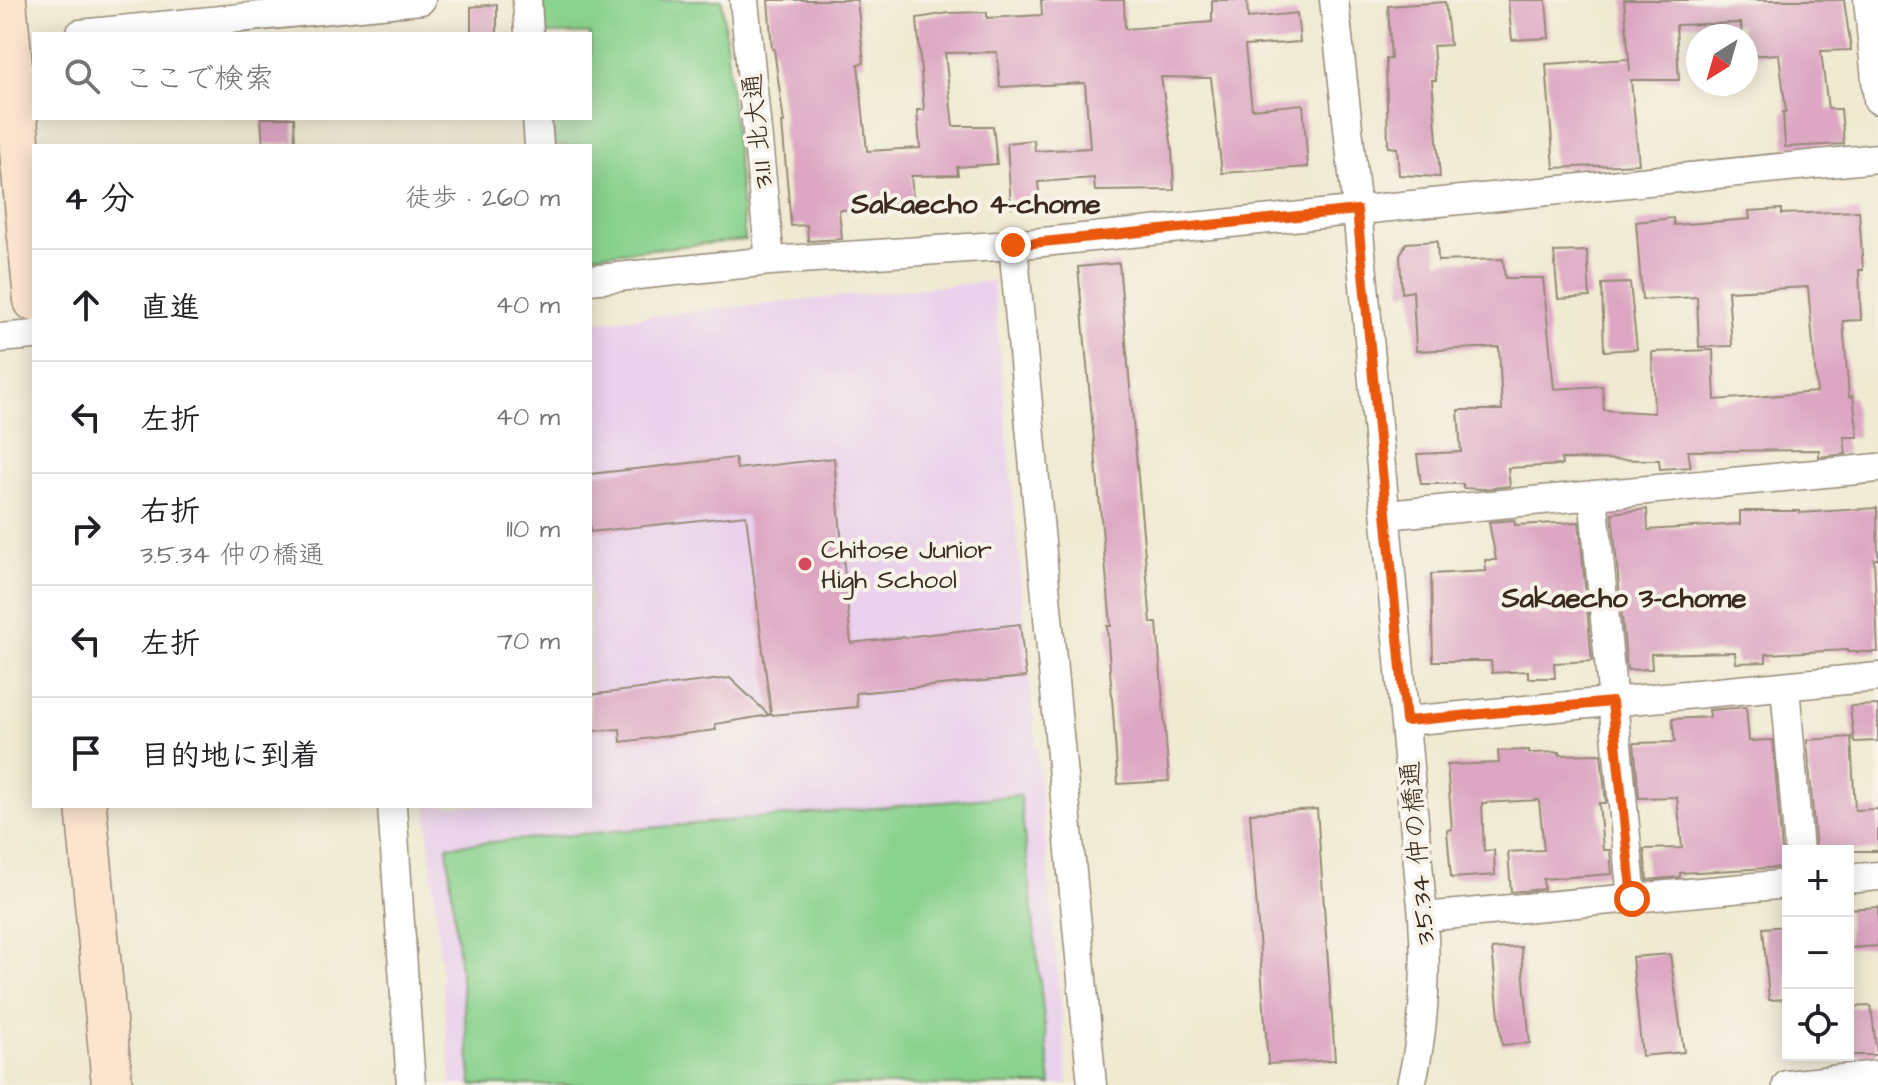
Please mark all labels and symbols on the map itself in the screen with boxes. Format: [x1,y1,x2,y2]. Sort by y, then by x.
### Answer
north arrow [1686,24,1758,96]
street label: 3.1.1 北大通 [734,72,782,190]
district label: Sakaecho 4-chome [850,185,1101,224]
route end [995,227,1031,263]
place label: Chitose Junior High School [821,532,992,600]
marker: Chitose Junior High School [796,555,814,573]
district label: Sakaecho 3-chome [1501,579,1746,618]
street label: 3.5.34 仲の橋通 [1392,760,1444,946]
route start [1614,881,1650,917]

